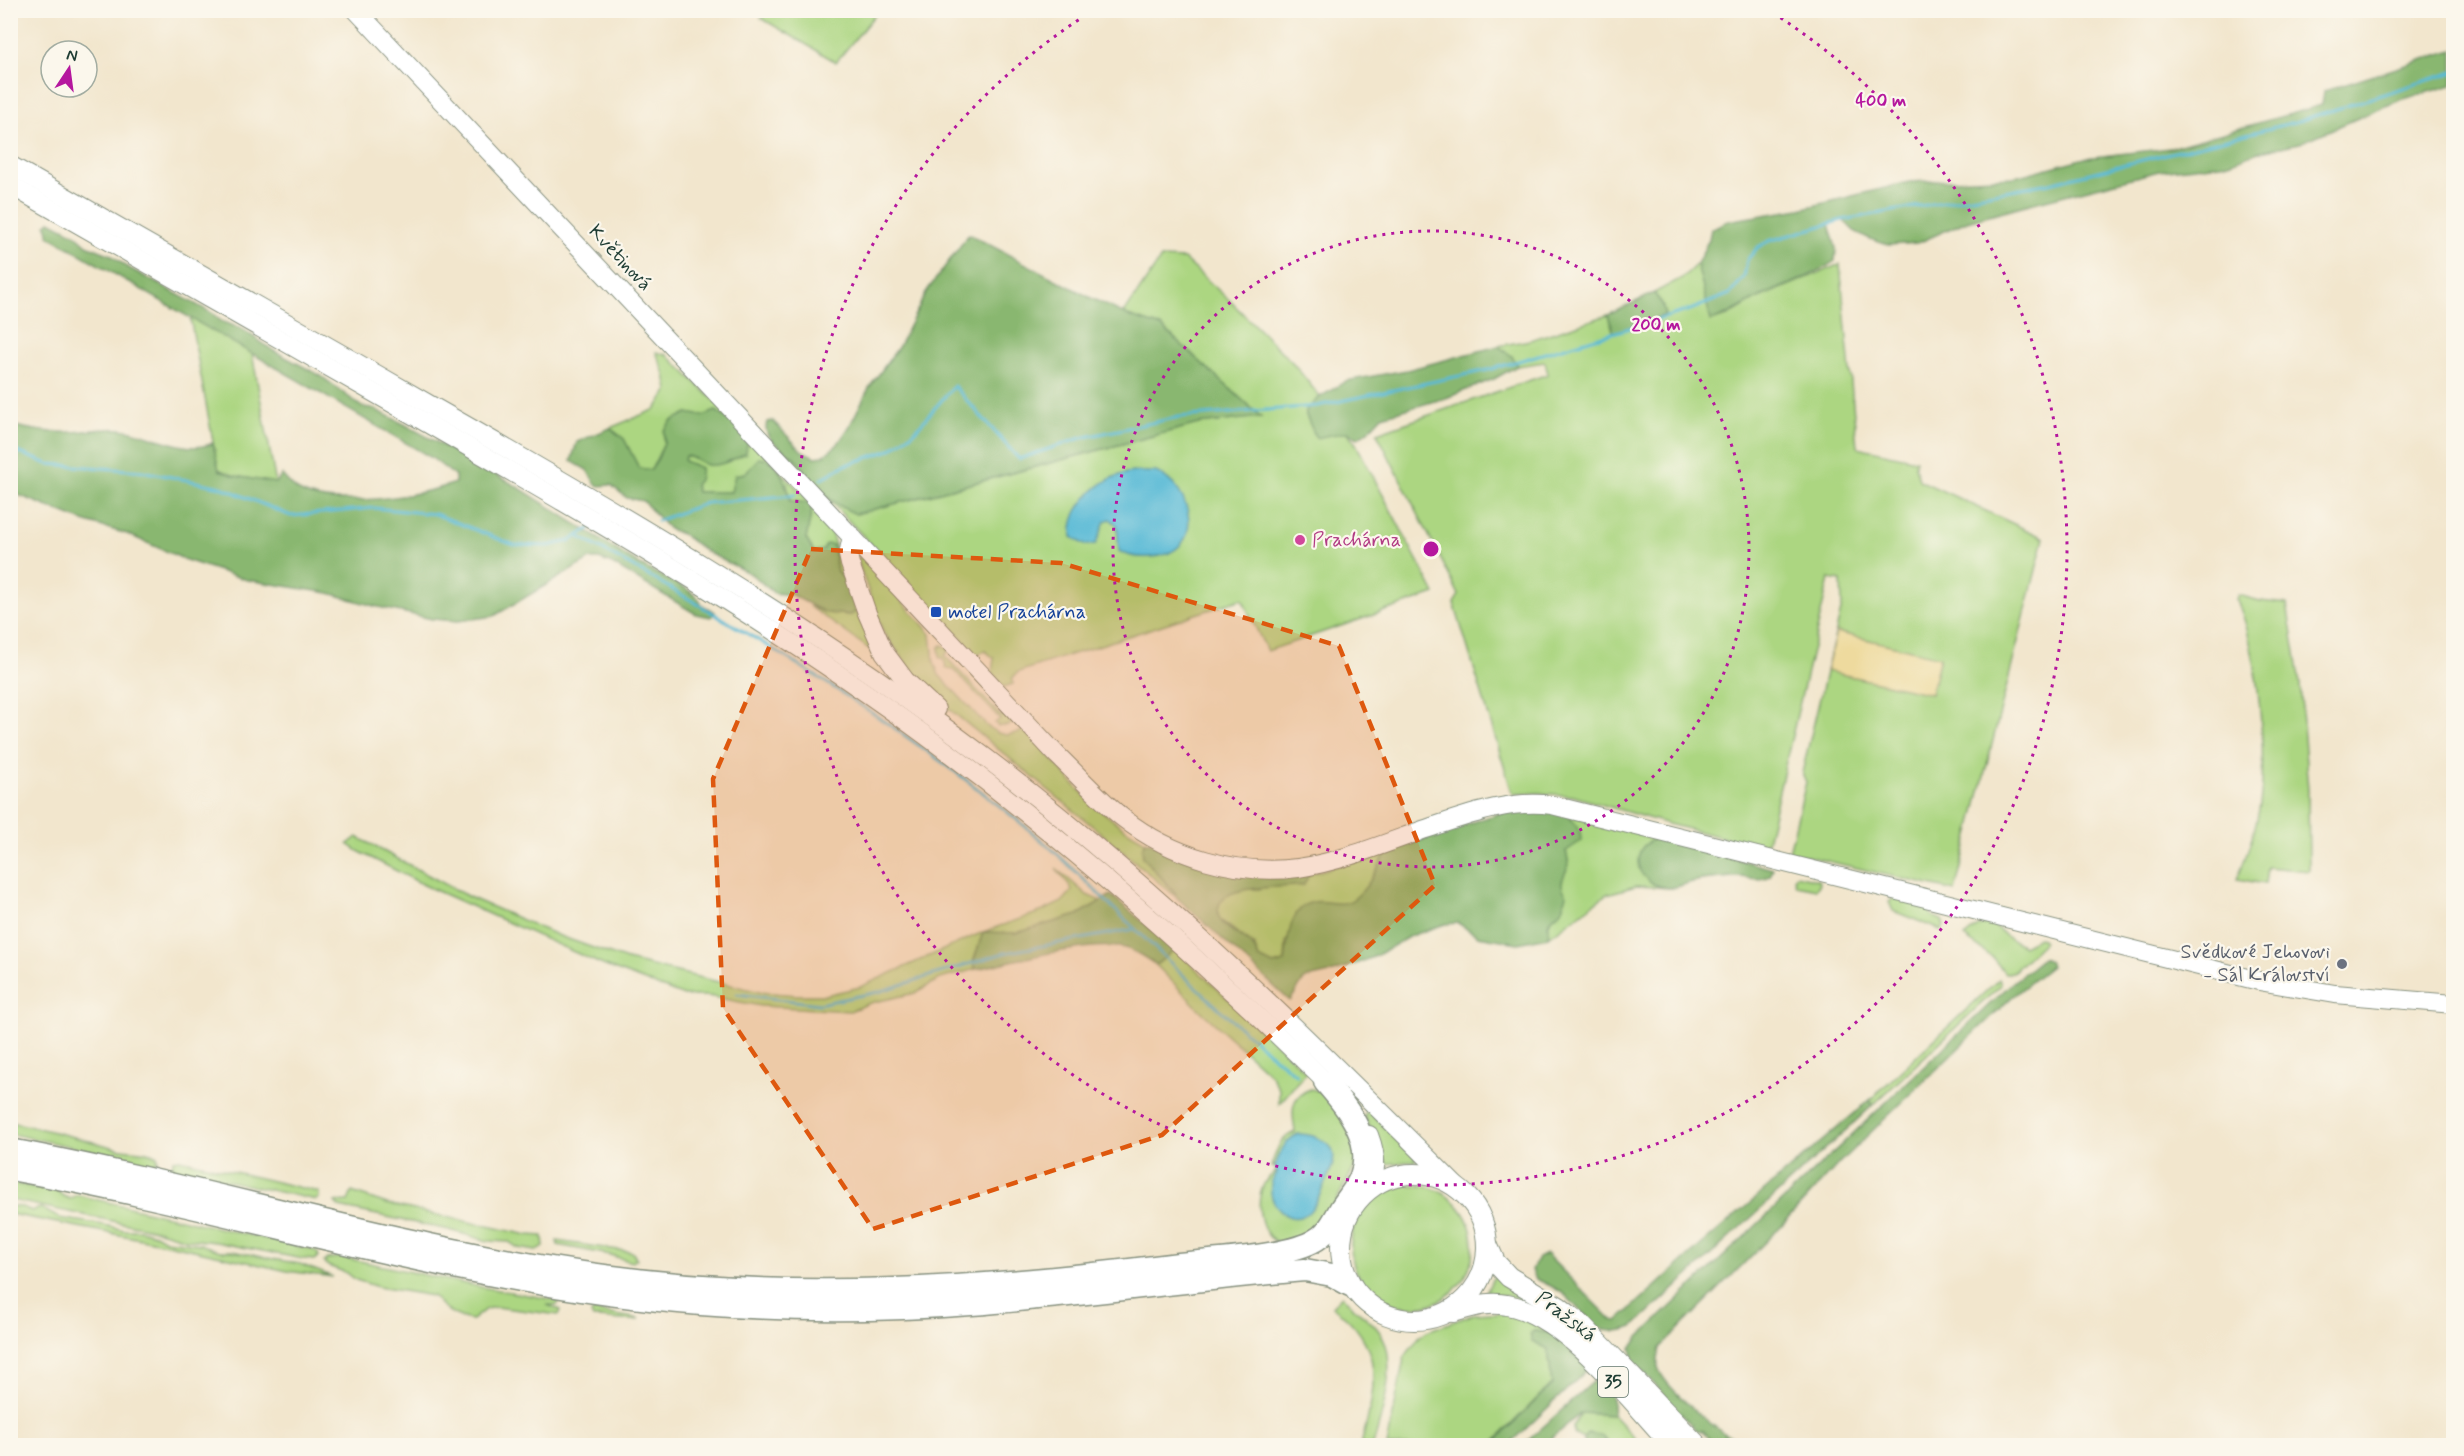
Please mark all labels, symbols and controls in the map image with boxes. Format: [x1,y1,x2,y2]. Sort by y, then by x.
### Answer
north arrow [39,39,99,99]
text: N [64,44,80,67]
text: 400 m [1856,89,1906,113]
street label: Květinová [582,219,658,297]
text: 200 m [1631,313,1681,337]
place label: Prachárna [1312,527,1401,554]
marker: Prachárna [1293,533,1307,547]
centre of rings [1421,539,1441,559]
place label: motel Prachárna [948,599,1086,626]
marker: motel Prachárna [929,605,943,619]
place label: Svědkové Jehovovi - Sál Království [2181,939,2330,989]
marker: Svědkové Jehovovi - Sál Království [2335,957,2349,971]
street label: Pražská [1530,1285,1602,1349]
road number: 35 [1598,1367,1628,1397]

